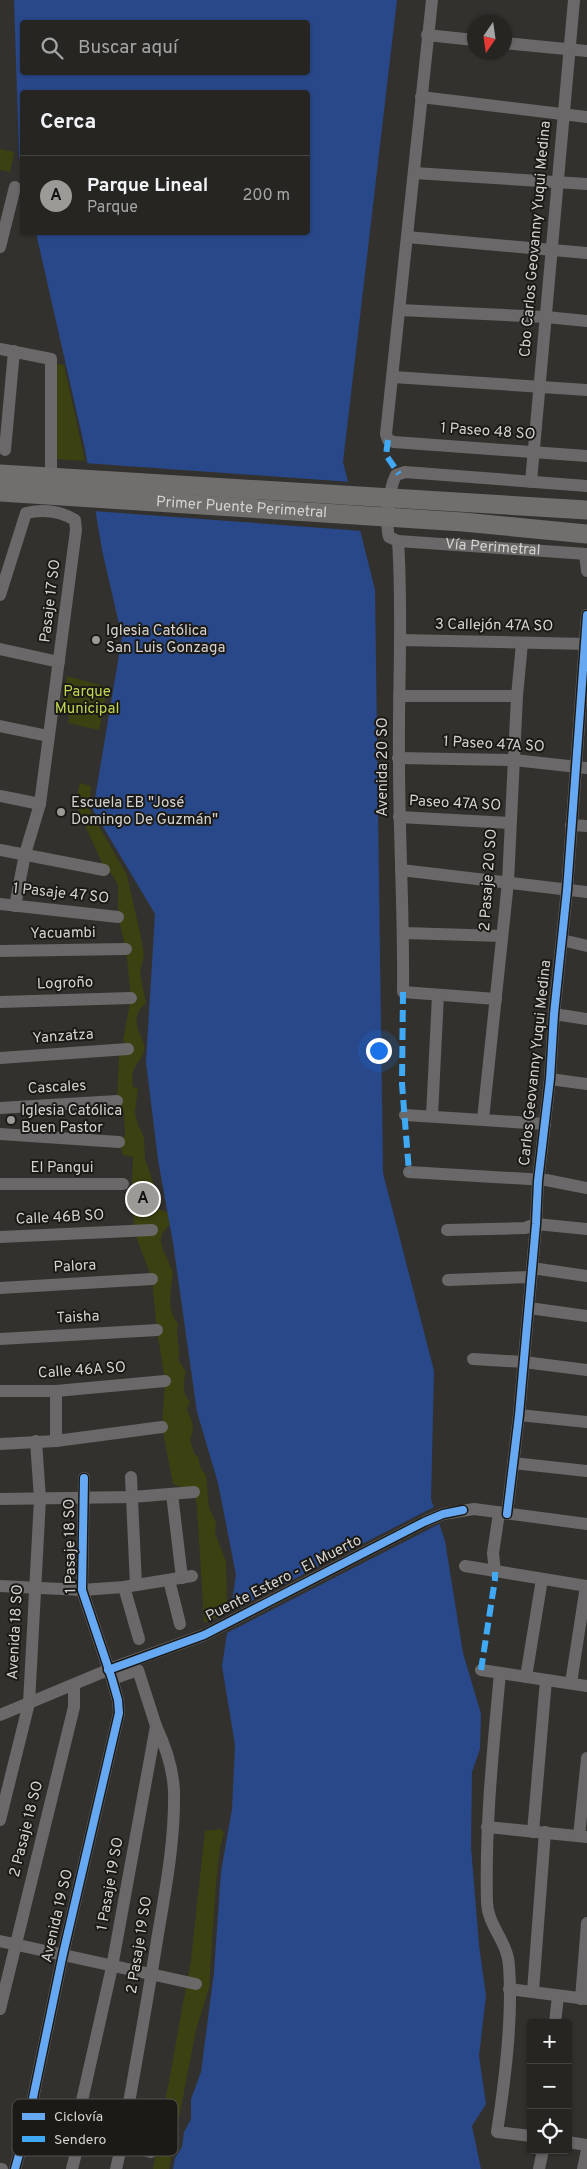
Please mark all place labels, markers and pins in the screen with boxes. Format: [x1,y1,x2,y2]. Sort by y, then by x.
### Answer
place label: Iglesia Católica San Luis Gonzaga [106,622,225,658]
marker: Iglesia Católica San Luis Gonzaga [90,634,102,646]
place label: Escuela EB "José Domingo De Guzmán" [71,794,218,830]
marker: Escuela EB "José Domingo De Guzmán" [55,806,67,818]
place label: Iglesia Católica Buen Pastor [21,1102,122,1138]
marker: Iglesia Católica Buen Pastor [5,1114,17,1126]
pin: A [127,1180,159,1218]

